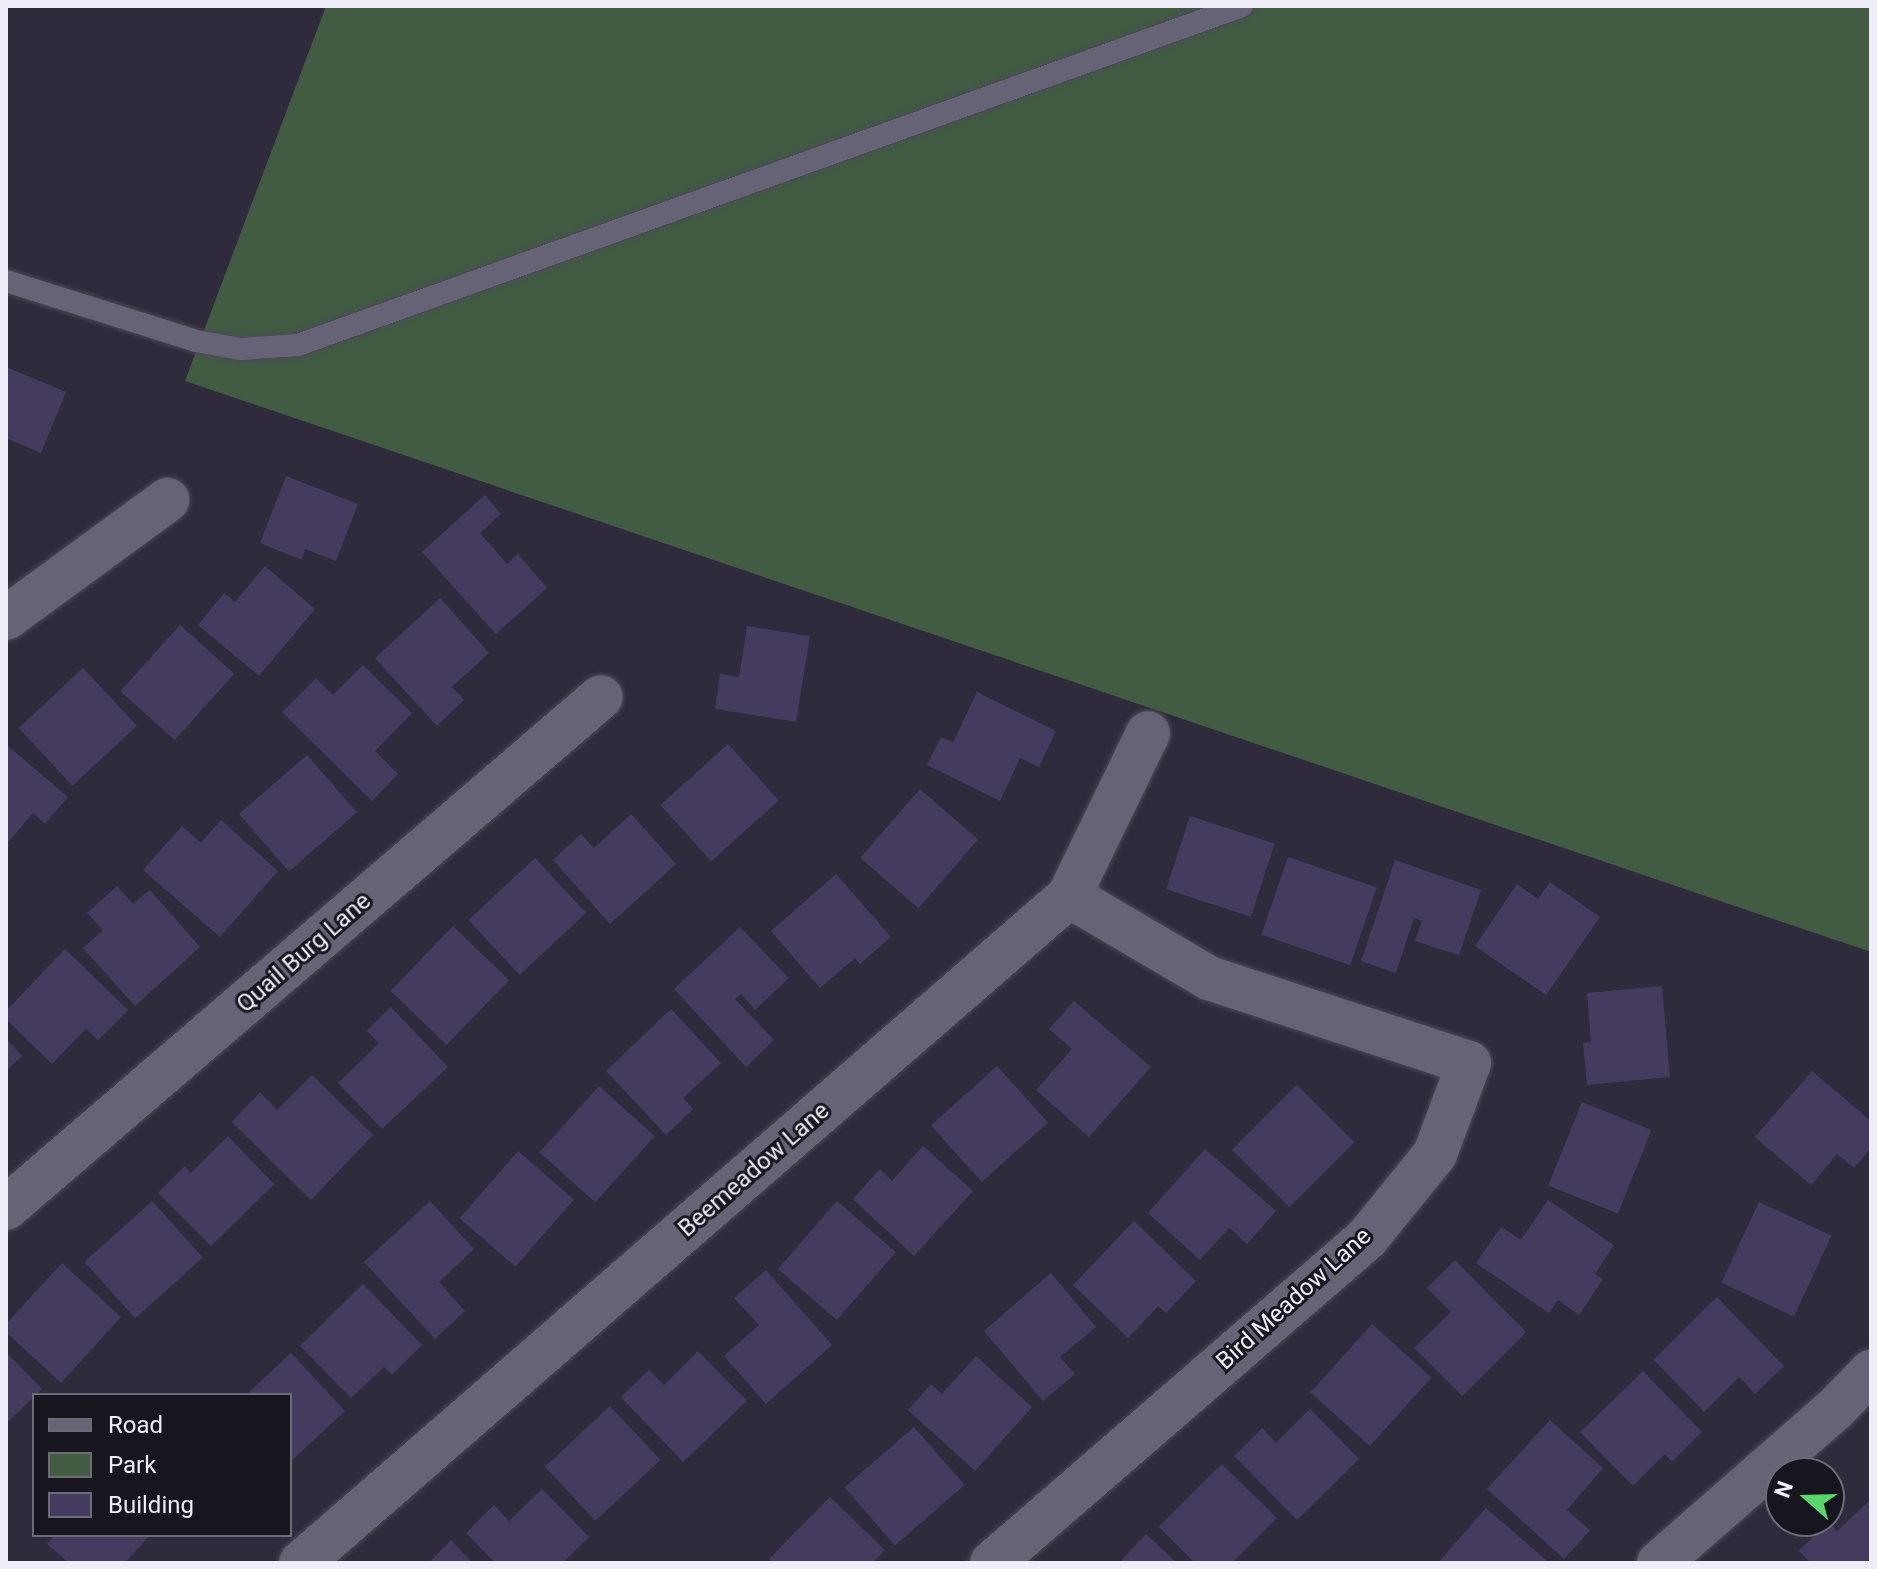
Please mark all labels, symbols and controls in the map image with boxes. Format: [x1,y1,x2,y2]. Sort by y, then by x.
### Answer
street label: Quail Burg Lane [231,887,377,1019]
street label: Beemeadow Lane [673,1097,835,1243]
street label: Bird Meadow Lane [1211,1222,1377,1376]
legend [32,1393,292,1537]
text: Road [108,1411,163,1439]
text: Park [108,1451,156,1479]
north arrow [1765,1457,1845,1537]
text: N [1769,1478,1798,1501]
text: Building [108,1491,194,1519]

